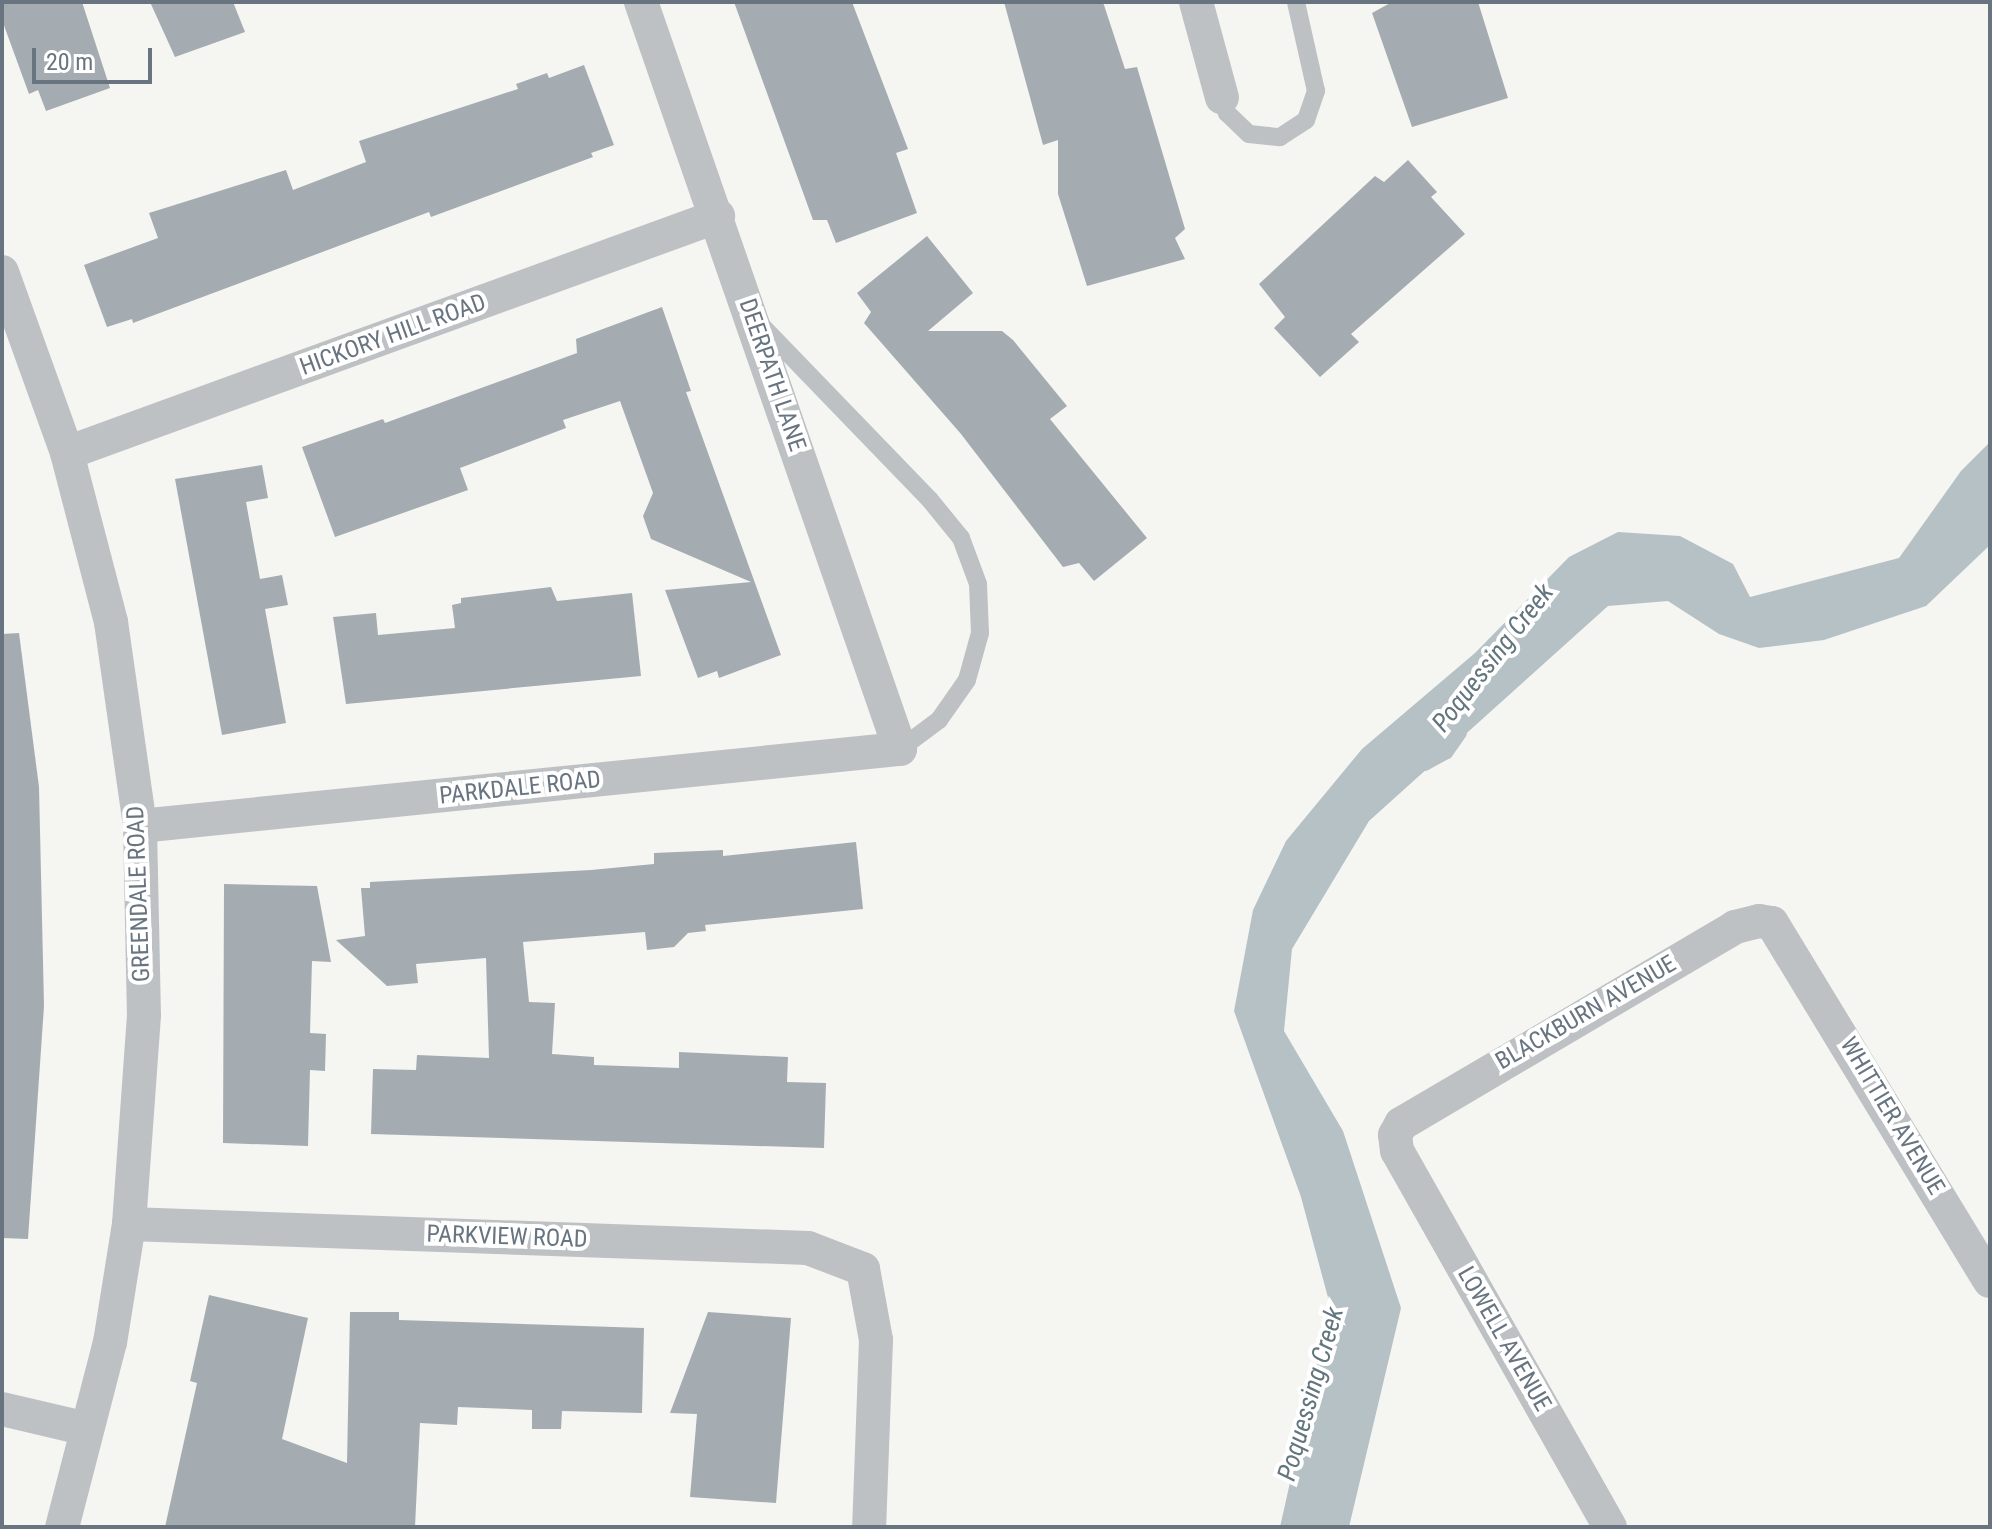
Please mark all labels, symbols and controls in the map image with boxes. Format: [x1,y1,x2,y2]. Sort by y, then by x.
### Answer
scale bar [36,32,156,82]
text: 20 m [46,48,93,76]
street label: HICKORY HILL ROAD [296,288,490,382]
street label: DEERPATH LANE [732,295,812,455]
water label: Poquessing Creek [1426,578,1560,738]
street label: PARKDALE ROAD [438,765,602,811]
street label: GREENDALE ROAD [122,805,156,983]
street label: BLACKBURN AVENUE [1491,950,1681,1076]
street label: WHITTIER AVENUE [1834,1032,1950,1200]
street label: PARKVIEW ROAD [426,1220,588,1254]
street label: LOWELL AVENUE [1451,1262,1557,1416]
water label: Poquessing Creek [1271,1304,1351,1484]

